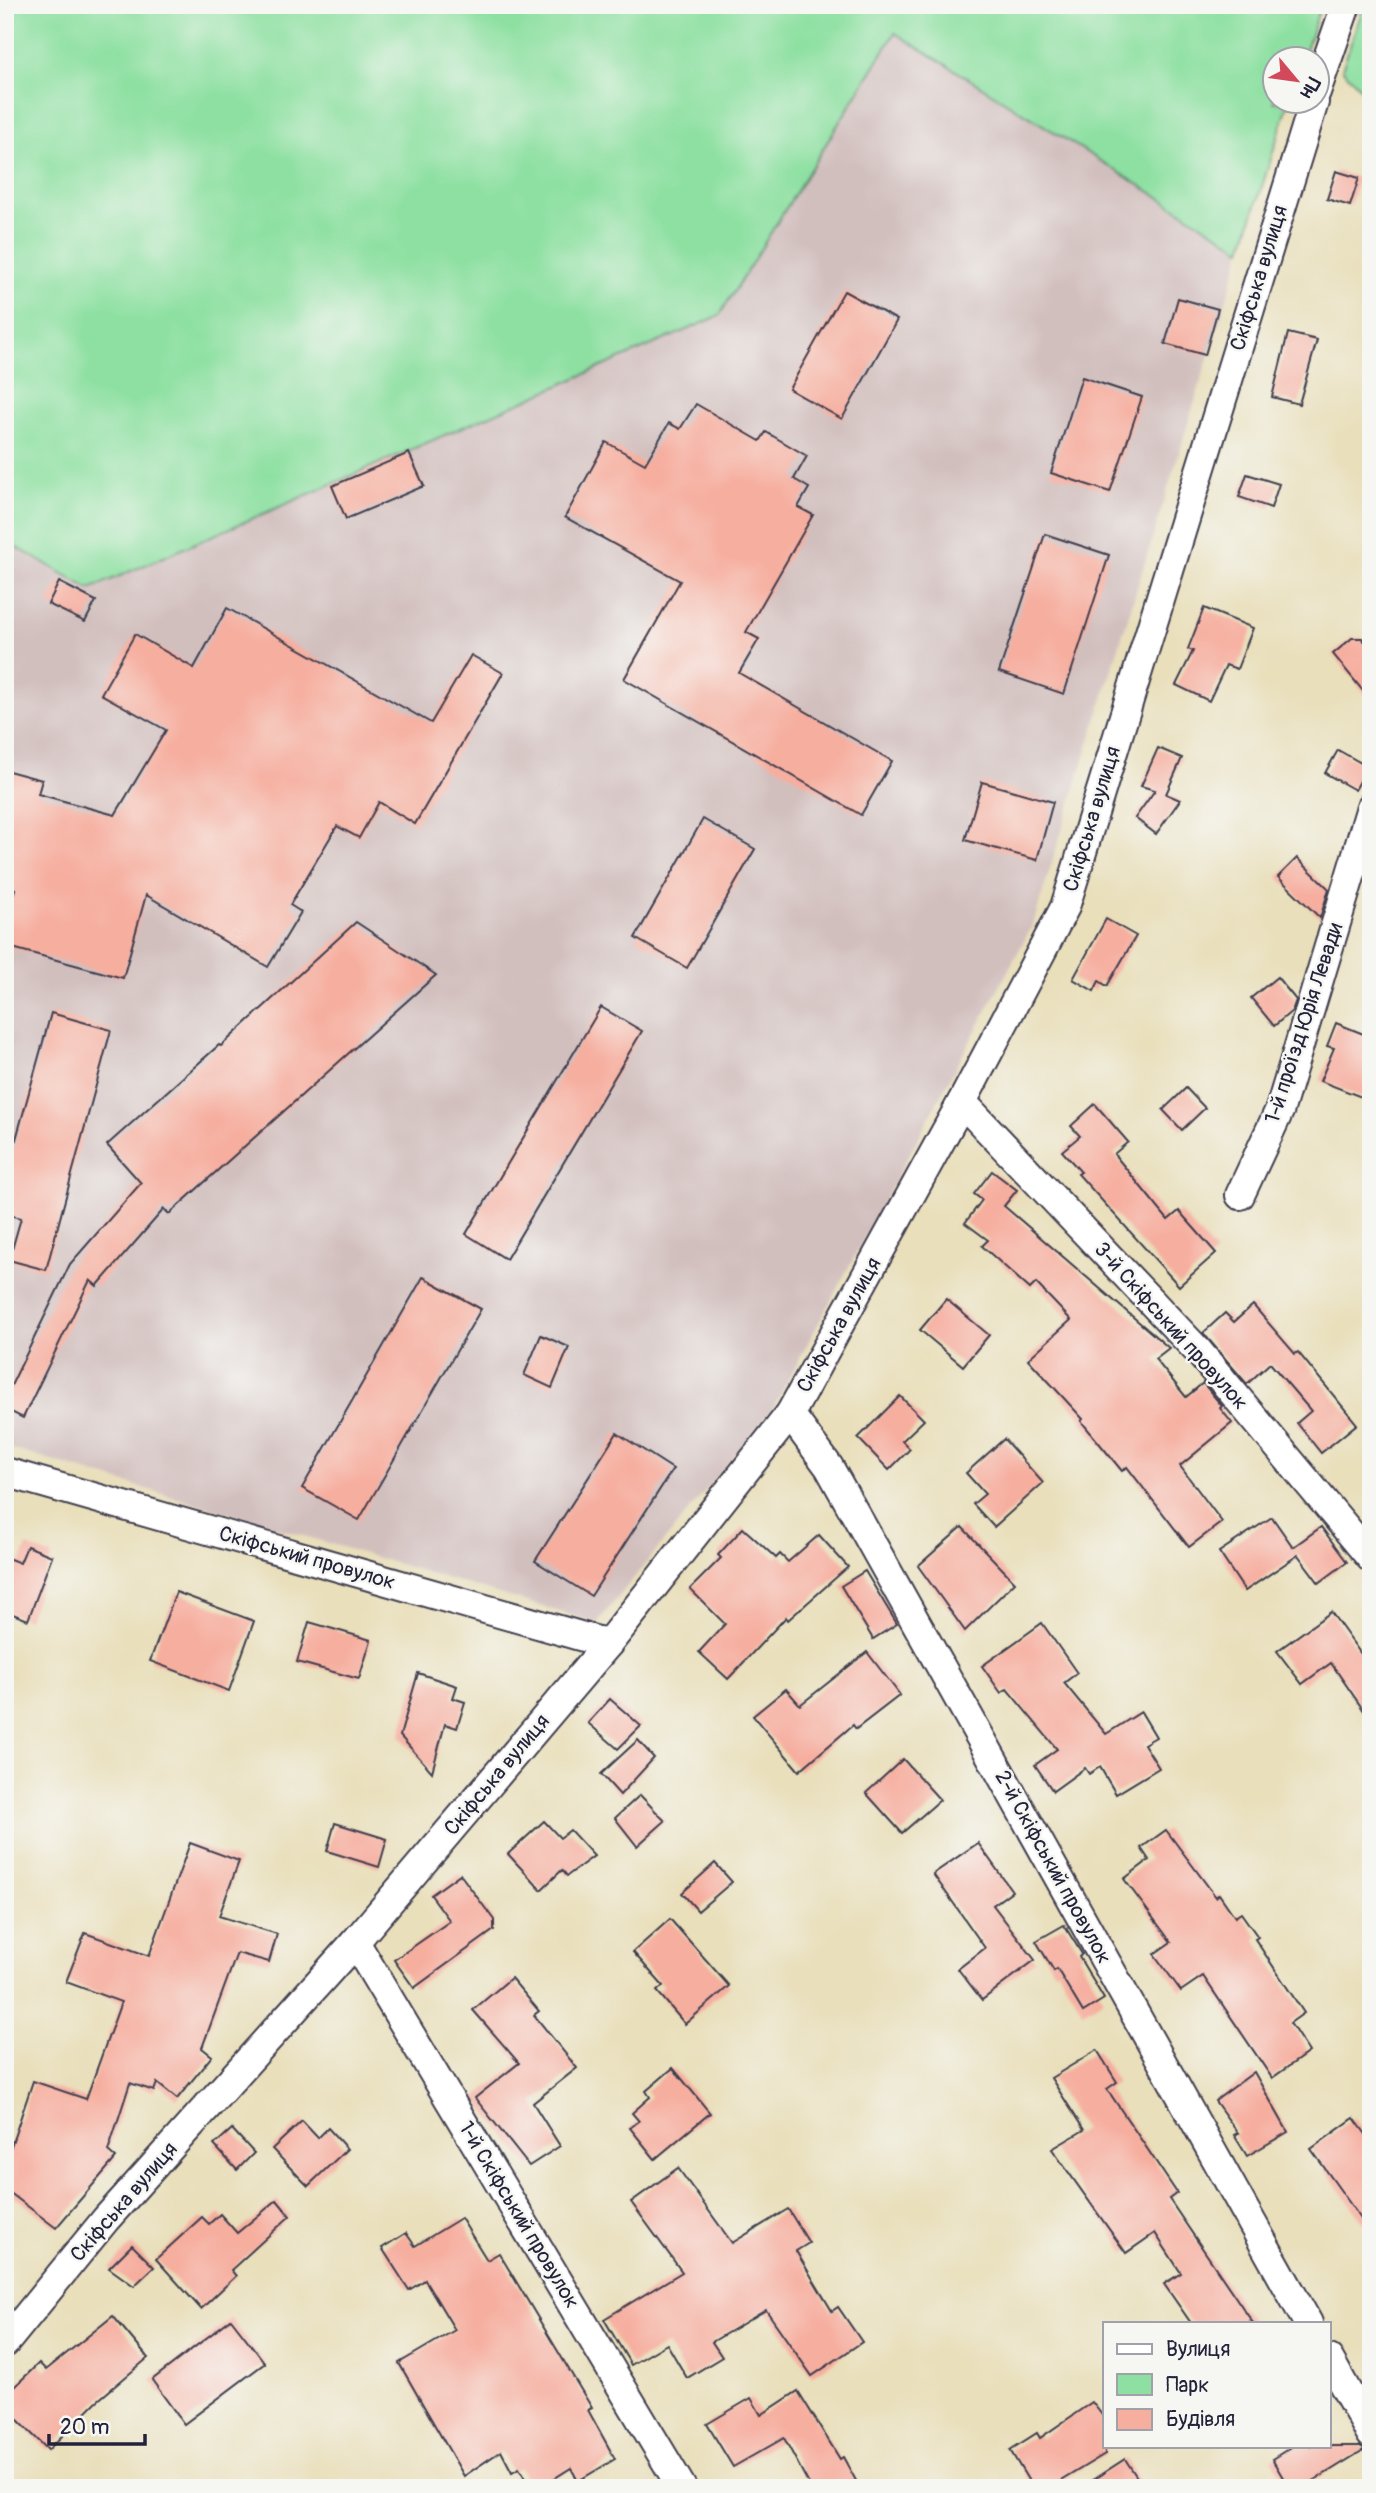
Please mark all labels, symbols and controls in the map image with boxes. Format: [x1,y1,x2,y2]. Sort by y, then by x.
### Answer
north arrow [1260,46,1330,116]
text: Пн [1294,73,1326,103]
street label: Скіфська вулиця [1224,202,1294,354]
street label: Скіфська вулиця [1057,743,1127,895]
street label: 1-й проїзд Юрія Левади [1259,919,1349,1127]
street label: 3-й Скіфський провулок [1088,1236,1254,1416]
street label: Скіфська вулиця [791,1253,887,1397]
street label: Скіфський провулок [216,1520,398,1596]
street label: Скіфська вулиця [438,1709,556,1841]
street label: 2-й Скіфський провулок [989,1765,1118,1969]
street label: 1-й Скіфський провулок [452,2116,586,2314]
street label: Скіфська вулиця [64,2136,184,2268]
legend [1103,2322,1330,2448]
text: Вулиця [1166,2336,1230,2363]
text: Парк [1166,2372,1209,2399]
scale bar [49,2402,145,2446]
text: Будівля [1166,2406,1235,2433]
text: 20 m [60,2414,109,2441]

